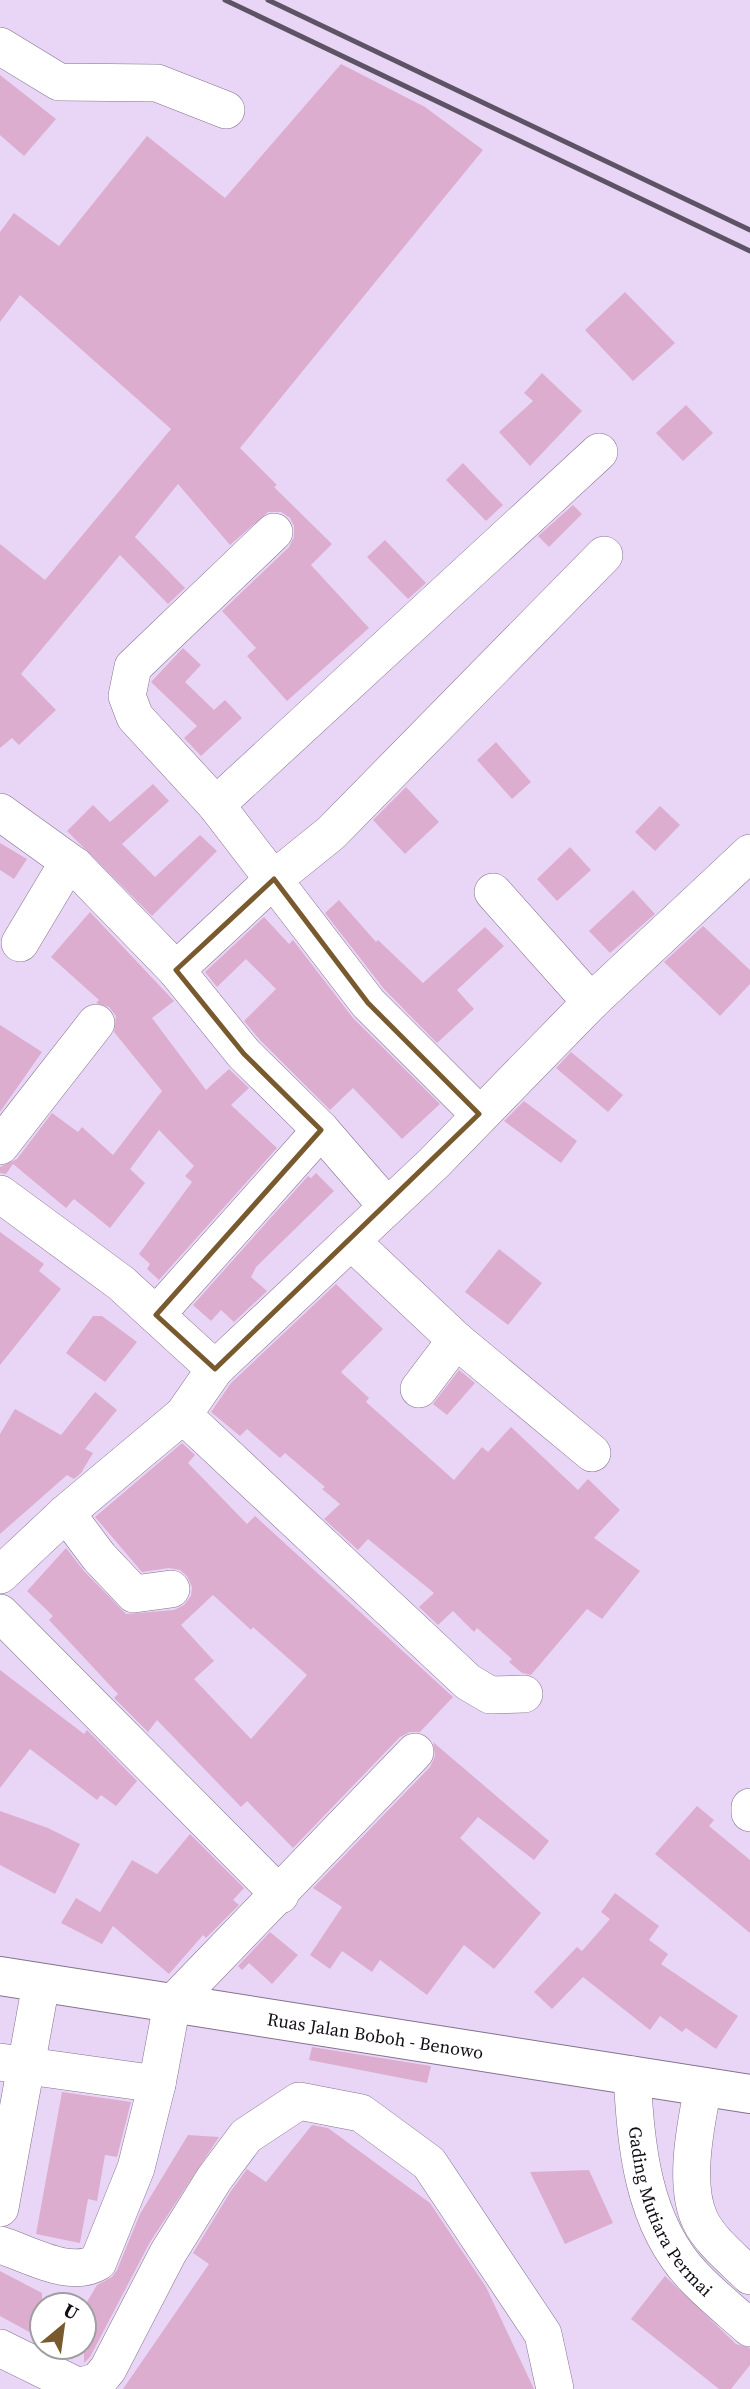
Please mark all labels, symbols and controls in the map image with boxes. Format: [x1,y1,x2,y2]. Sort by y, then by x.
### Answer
street label: Ruas Jalan Boboh - Benowo [265,2006,485,2064]
street label: Gading Mutiara Permai [623,2125,718,2302]
north arrow [28,2291,98,2361]
text: U [59,2296,84,2326]

